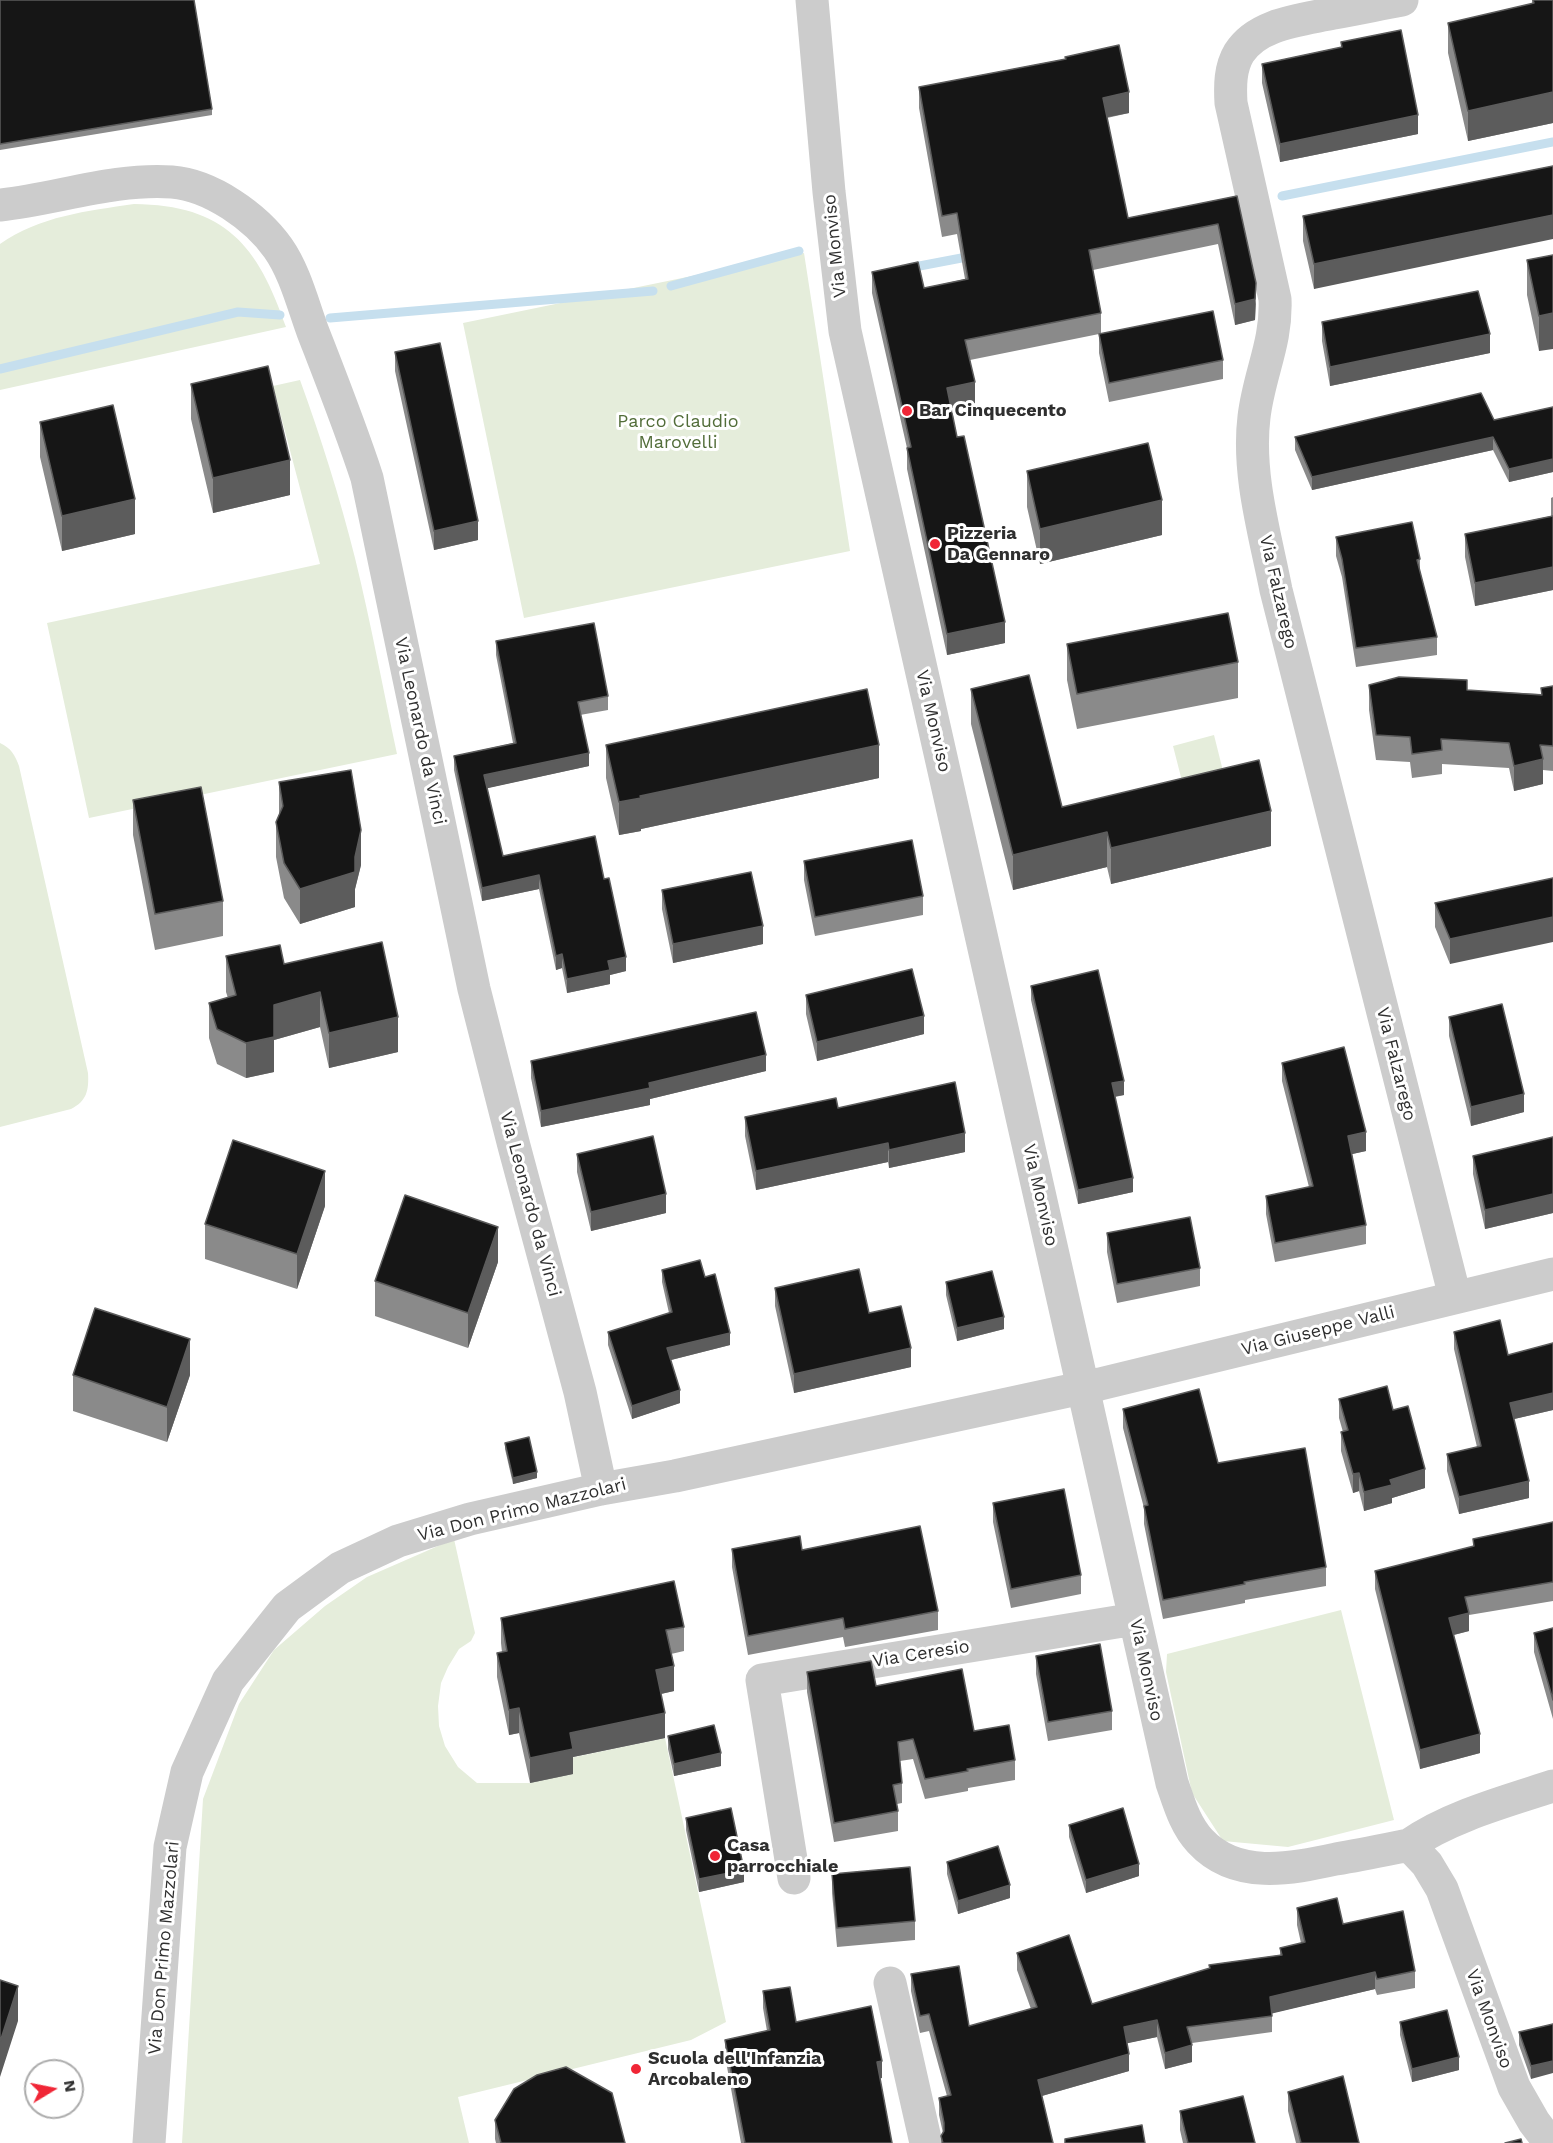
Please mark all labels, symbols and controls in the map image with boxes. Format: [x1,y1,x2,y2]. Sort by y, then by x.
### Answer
street label: Via Monviso [819,193,851,299]
place label: Bar Cinquecento [919,400,1067,422]
marker: Bar Cinquecento [900,404,914,418]
park label: Parco Claudio Marovelli [617,411,739,454]
place label: Pizzeria Da Gennaro [947,523,1050,566]
street label: Via Falzarego [1254,533,1302,651]
marker: Pizzeria Da Gennaro [928,537,942,551]
street label: Via Leonardo da Vinci [390,635,450,827]
street label: Via Monviso [911,668,955,774]
street label: Via Falzarego [1371,1005,1421,1123]
street label: Via Leonardo da Vinci [495,1109,565,1299]
street label: Via Monviso [1018,1142,1062,1248]
street label: Via Giuseppe Valli [1239,1301,1397,1361]
street label: Via Don Primo Mazzolari [415,1474,629,1546]
street label: Via Monviso [1125,1617,1167,1723]
street label: Via Ceresio [871,1636,971,1672]
place label: Casa parrocchiale [727,1835,838,1878]
street label: Via Don Primo Mazzolari [144,1840,184,2056]
marker: Casa parrocchiale [708,1849,722,1863]
street label: Via Monviso [1461,1966,1517,2072]
place label: Scuola dell'Infanzia Arcobaleno [648,2048,821,2090]
north arrow [24,2059,84,2119]
marker: Scuola dell'Infanzia Arcobaleno [629,2062,643,2076]
text: N [60,2079,81,2094]

